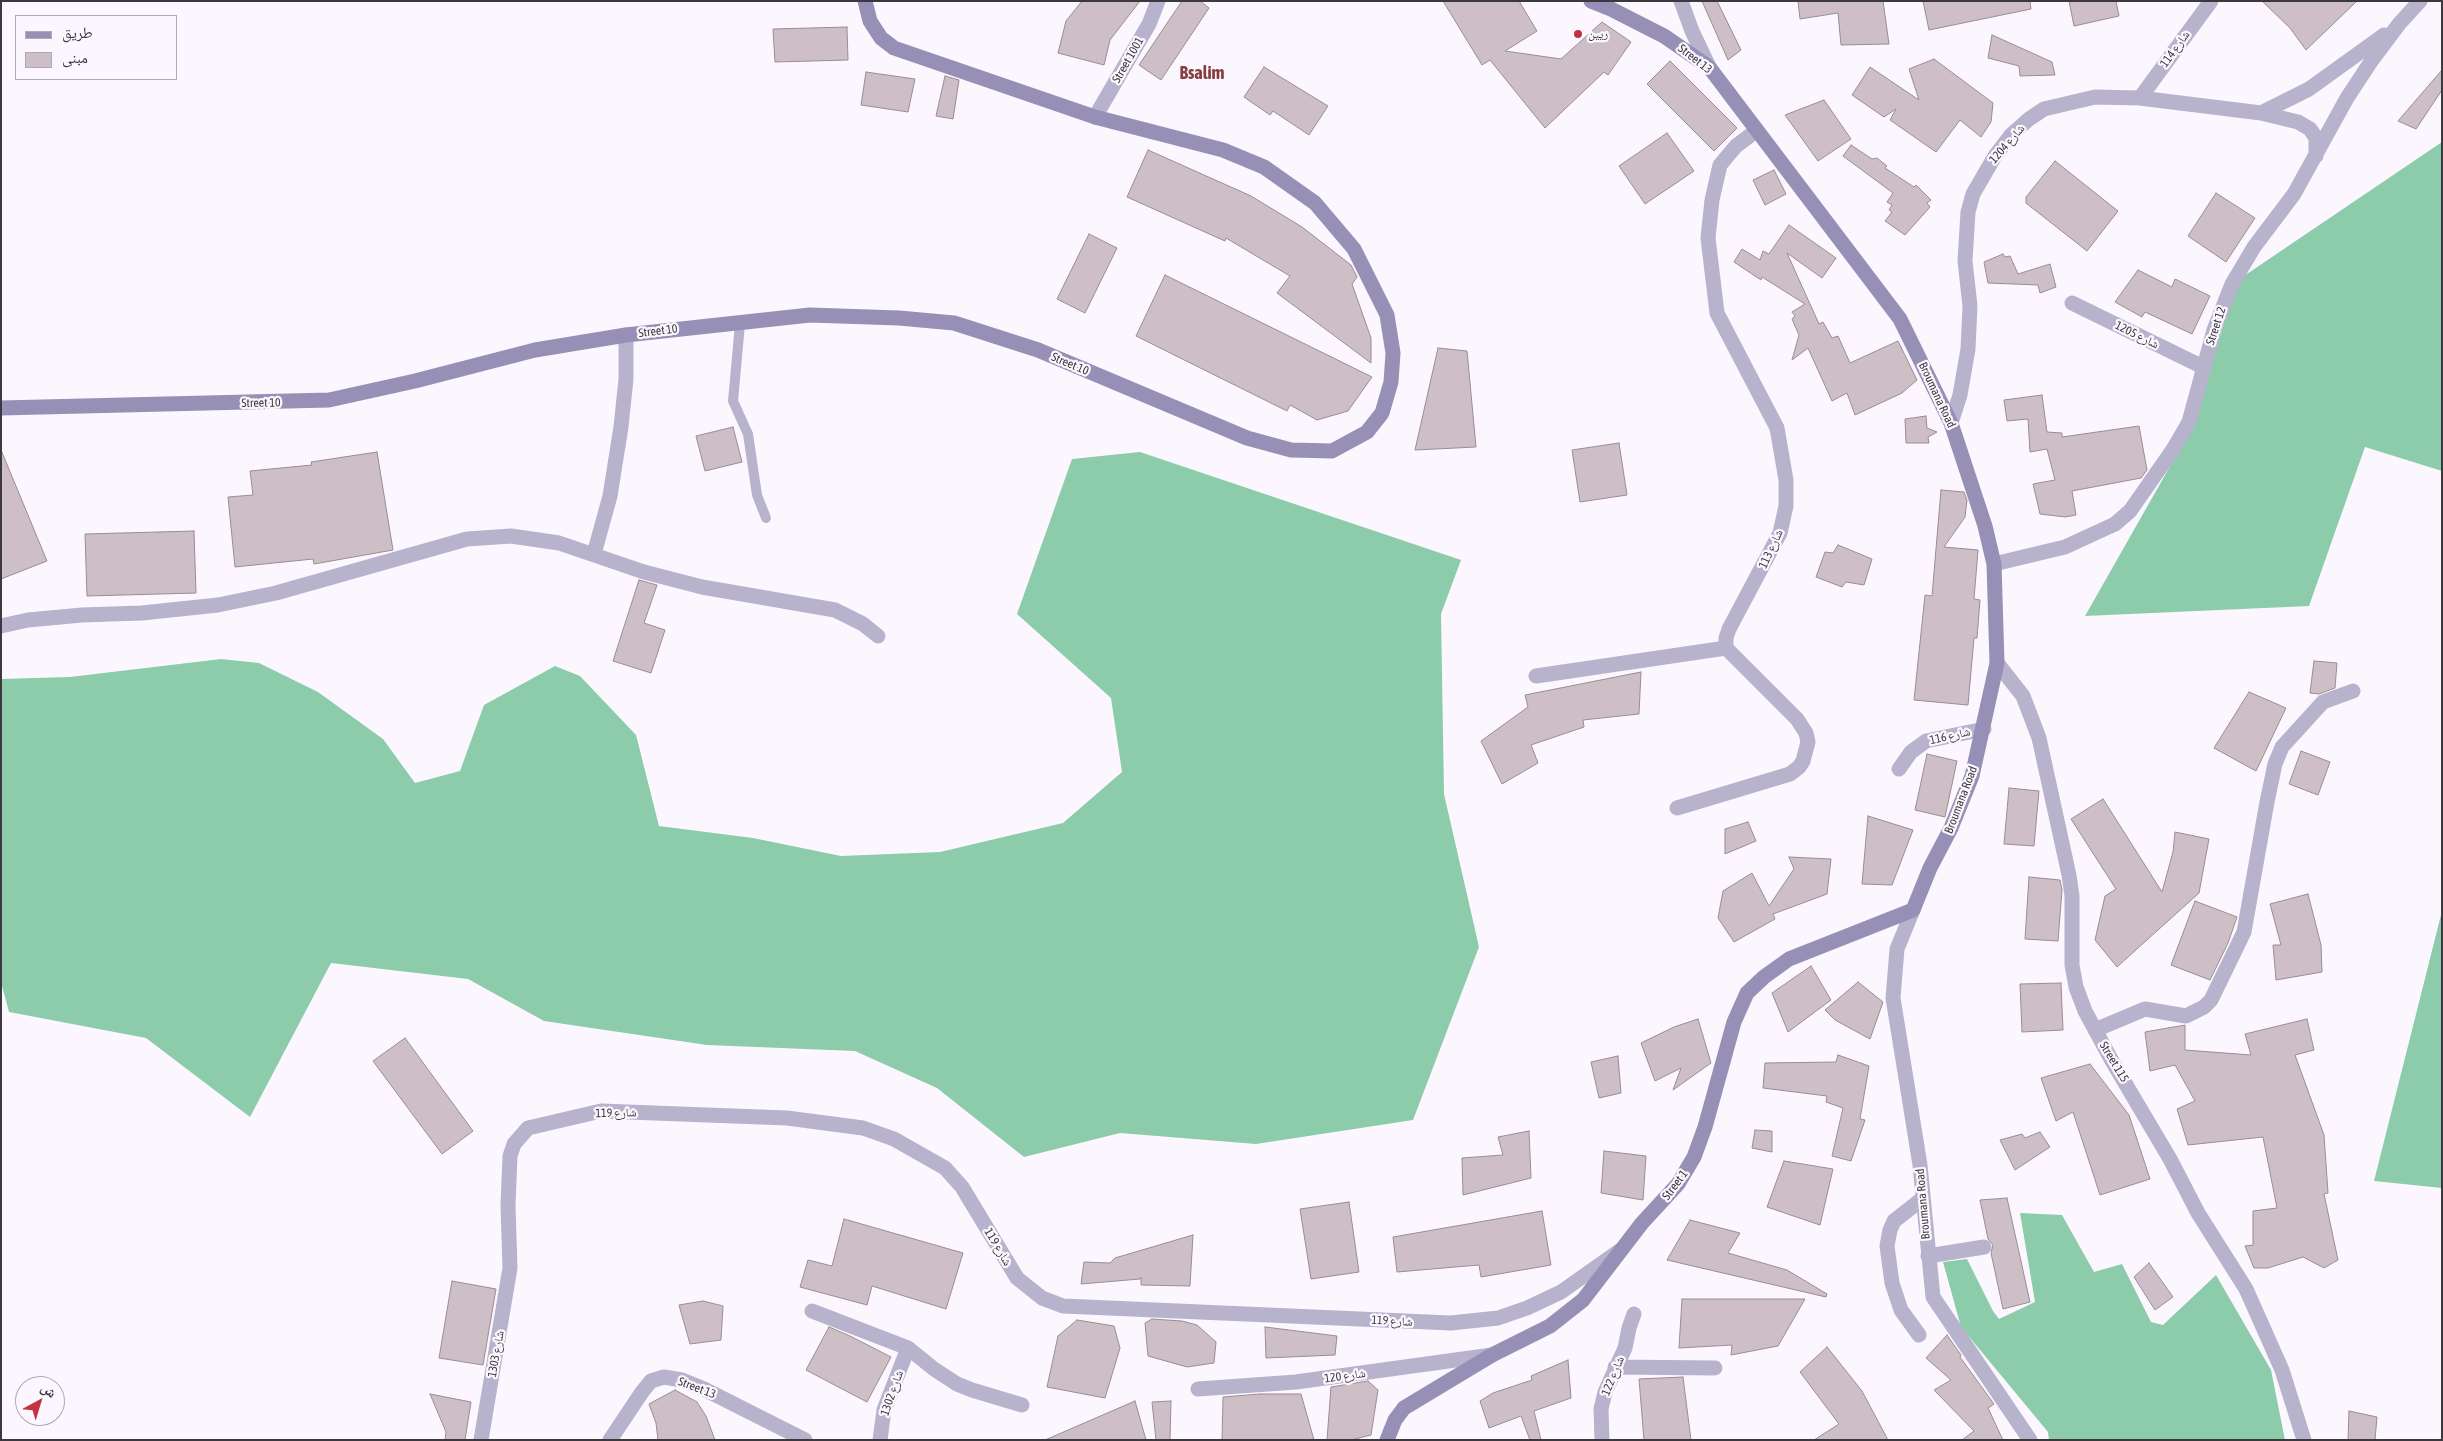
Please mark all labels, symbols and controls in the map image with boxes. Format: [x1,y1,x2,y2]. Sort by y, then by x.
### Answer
legend [15,15,178,80]
text: طريق [62,24,93,41]
place label: ريين [1588,27,1608,41]
marker: ريين [1572,28,1584,40]
street label: شارع 114 [2157,28,2193,70]
street label: Street 1001 [1109,35,1147,85]
street label: Street 13 [1675,41,1715,77]
text: مبنى [62,49,88,66]
district label: Bsalim [1179,62,1225,84]
street label: شارع 1204 [1986,122,2028,166]
street label: Street 12 [2203,305,2229,347]
street label: شارع 1205 [2113,318,2161,352]
street label: Street 10 [638,321,678,341]
street label: Street 10 [1049,350,1091,378]
street label: Broumana Road [1916,360,1958,430]
street label: Street 10 [241,395,281,411]
street label: شارع 113 [1756,527,1786,571]
street label: شارع 116 [1928,724,1972,748]
street label: Broumana Road [1942,764,1980,836]
street label: Street 115 [2096,1039,2132,1085]
street label: شارع 119 [595,1105,637,1121]
street label: Street 1 [1659,1167,1691,1203]
street label: Broumana Road [1913,1168,1933,1240]
street label: شارع 119 [981,1226,1015,1268]
street label: شارع 119 [1371,1313,1413,1329]
street label: شارع 1303 [485,1330,507,1378]
street label: شارع 122 [1599,1354,1627,1398]
street label: شارع 120 [1324,1366,1366,1386]
street label: شارع 1302 [878,1368,906,1418]
street label: Street 13 [676,1374,718,1402]
north arrow [15,1376,65,1426]
text: ش [38,1379,60,1401]

